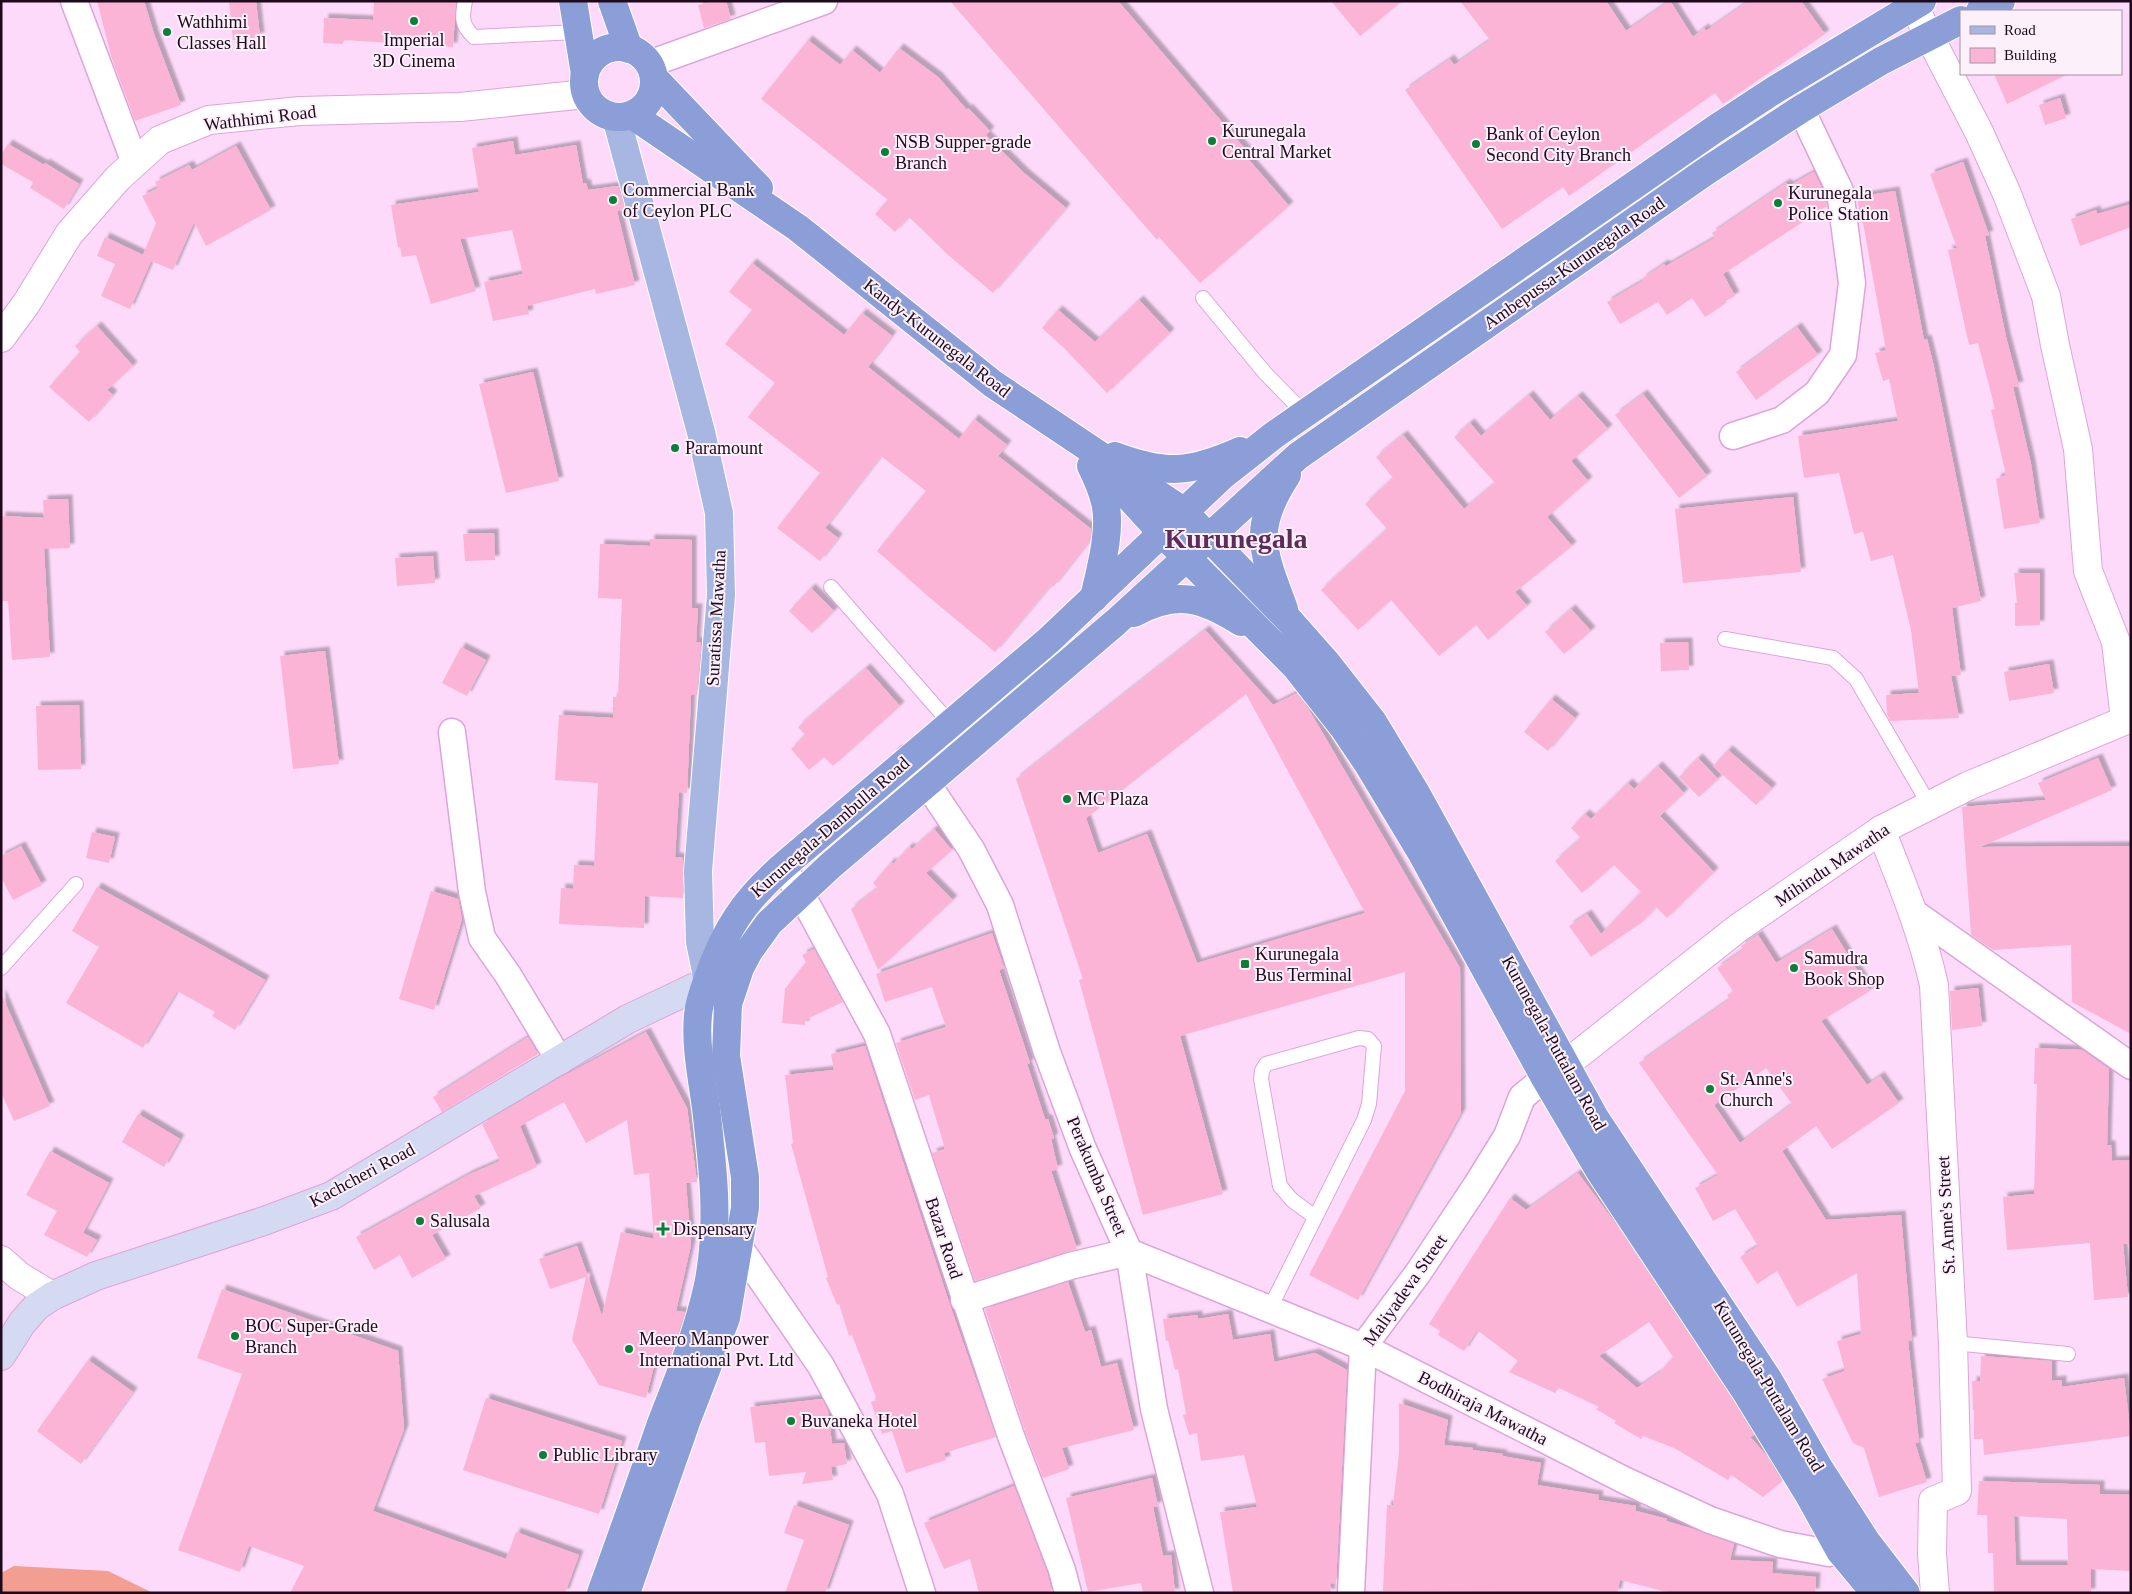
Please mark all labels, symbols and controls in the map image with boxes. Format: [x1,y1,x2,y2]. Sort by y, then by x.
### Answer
legend [1960,10,2122,75]
place label: Wathhimi Classes Hall [177,12,267,53]
marker: Imperial 3D Cinema [408,15,420,27]
text: Road [2004,22,2036,38]
marker: Wathhimi Classes Hall [161,26,173,38]
place label: Imperial 3D Cinema [373,30,455,71]
text: Building [2004,47,2057,63]
street label: Wathhimi Road [203,101,317,135]
place label: Kurunegala Central Market [1222,121,1331,162]
place label: Bank of Ceylon Second City Branch [1486,124,1631,165]
place label: NSB Supper-grade Branch [895,132,1031,173]
marker: Kurunegala Central Market [1206,135,1218,147]
marker: Bank of Ceylon Second City Branch [1470,138,1482,150]
marker: NSB Supper-grade Branch [879,146,891,158]
place label: Commercial Bank of Ceylon PLC [623,180,754,221]
place label: Kurunegala Police Station [1788,183,1889,224]
street label: Ambepussa-Kurunegala Road [1480,193,1668,333]
marker: Commercial Bank of Ceylon PLC [607,194,619,206]
marker: Kurunegala Police Station [1772,197,1784,209]
street label: Kandy-Kurunegala Road [860,275,1014,401]
place label: Paramount [685,438,763,458]
marker: Paramount [669,442,681,454]
district label: Kurunegala [1164,523,1308,554]
street label: Suratissa Mawatha [702,549,730,687]
street label: Kurunegala-Dambulla Road [747,753,913,901]
place label: MC Plaza [1077,789,1149,809]
marker: MC Plaza [1061,793,1073,805]
street label: Mihindu Mawatha [1771,819,1893,911]
place label: Kurunegala Bus Terminal [1255,944,1352,985]
place label: Samudra Book Shop [1804,948,1885,989]
street label: Kurunegala-Puttalam Road [1498,952,1610,1134]
marker: Kurunegala Bus Terminal [1239,958,1251,970]
marker: Samudra Book Shop [1788,962,1800,974]
place label: St. Anne's Church [1720,1069,1792,1110]
marker: St. Anne's Church [1704,1083,1716,1095]
street label: Perakumba Street [1063,1113,1131,1239]
street label: Kachcheri Road [306,1139,418,1211]
street label: St. Anne's Street [1933,1155,1959,1275]
street label: Bazar Road [921,1195,967,1281]
place label: Salusala [430,1211,490,1231]
marker: Salusala [414,1215,426,1227]
place label: Dispensary [673,1219,754,1239]
marker: Dispensary [657,1223,669,1235]
street label: Maliyadeva Street [1359,1230,1451,1350]
street label: Kurunegala-Puttalam Road [1710,1297,1828,1475]
place label: BOC Super-Grade Branch [245,1316,378,1357]
place label: Meero Manpower International Pvt. Ltd [639,1329,793,1370]
marker: BOC Super-Grade Branch [229,1330,241,1342]
marker: Meero Manpower International Pvt. Ltd [623,1343,635,1355]
street label: Bodhiraja Mawatha [1415,1367,1551,1449]
place label: Buvaneka Hotel [801,1411,917,1431]
marker: Buvaneka Hotel [785,1415,797,1427]
place label: Public Library [553,1445,657,1465]
marker: Public Library [537,1449,549,1461]

